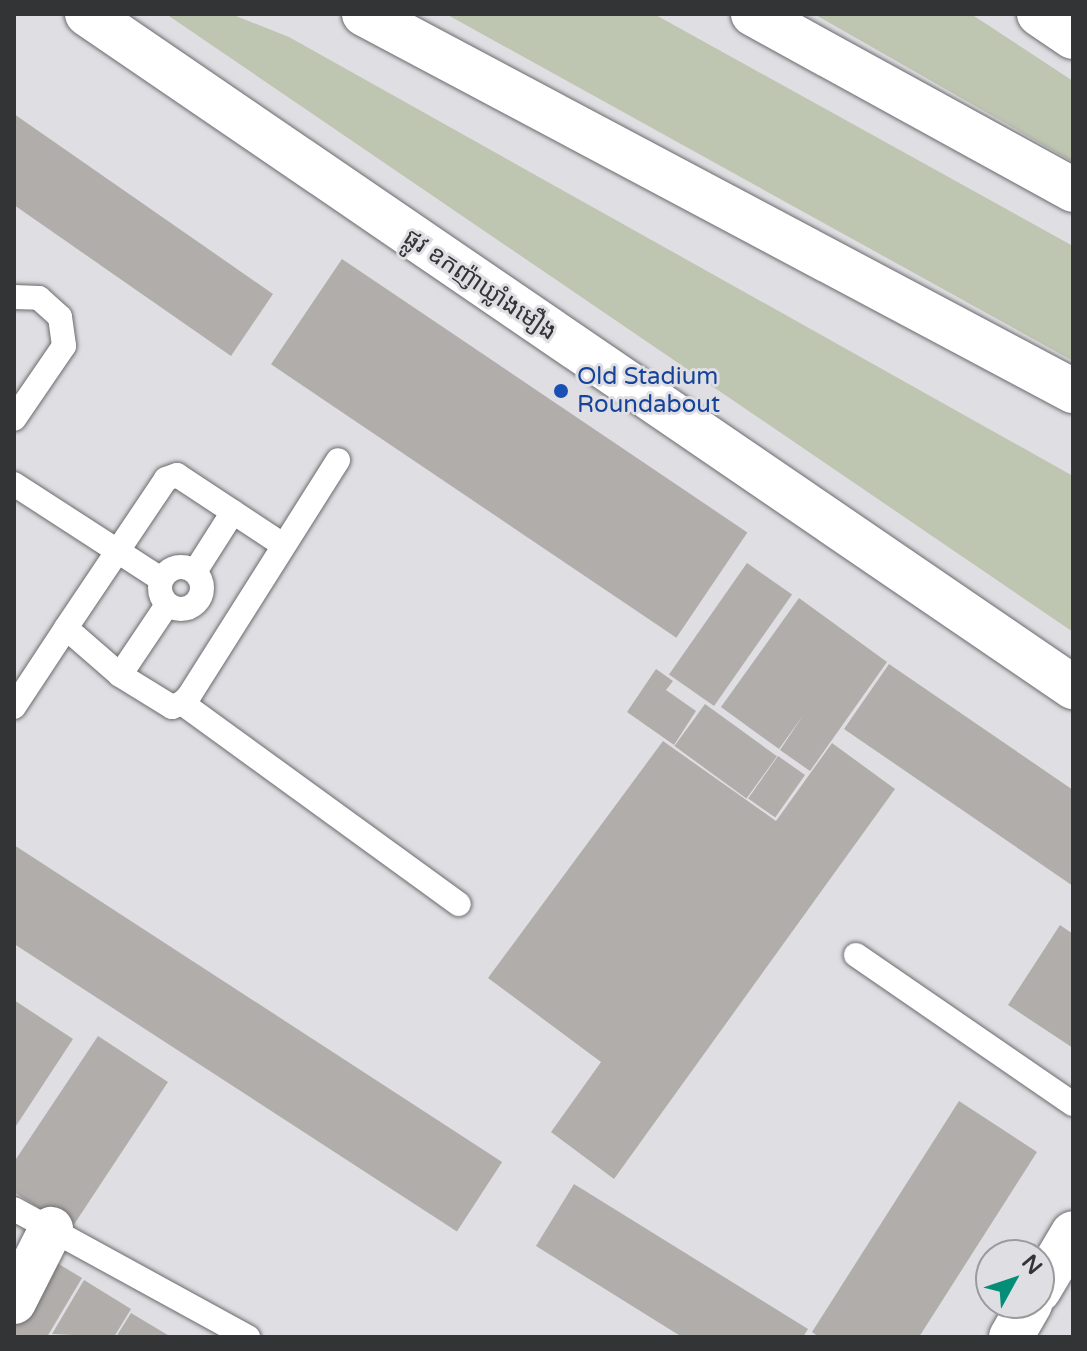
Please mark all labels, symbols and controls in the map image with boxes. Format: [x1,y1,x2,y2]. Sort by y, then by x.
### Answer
street label: ផ្លូវ ឧកញ៉ាឃ្លាំងមឿង [398,223,562,347]
place label: Old Stadium Roundabout [577,363,720,419]
marker: Old Stadium Roundabout [552,382,570,400]
north arrow [975,1239,1055,1319]
text: N [1016,1250,1047,1280]

